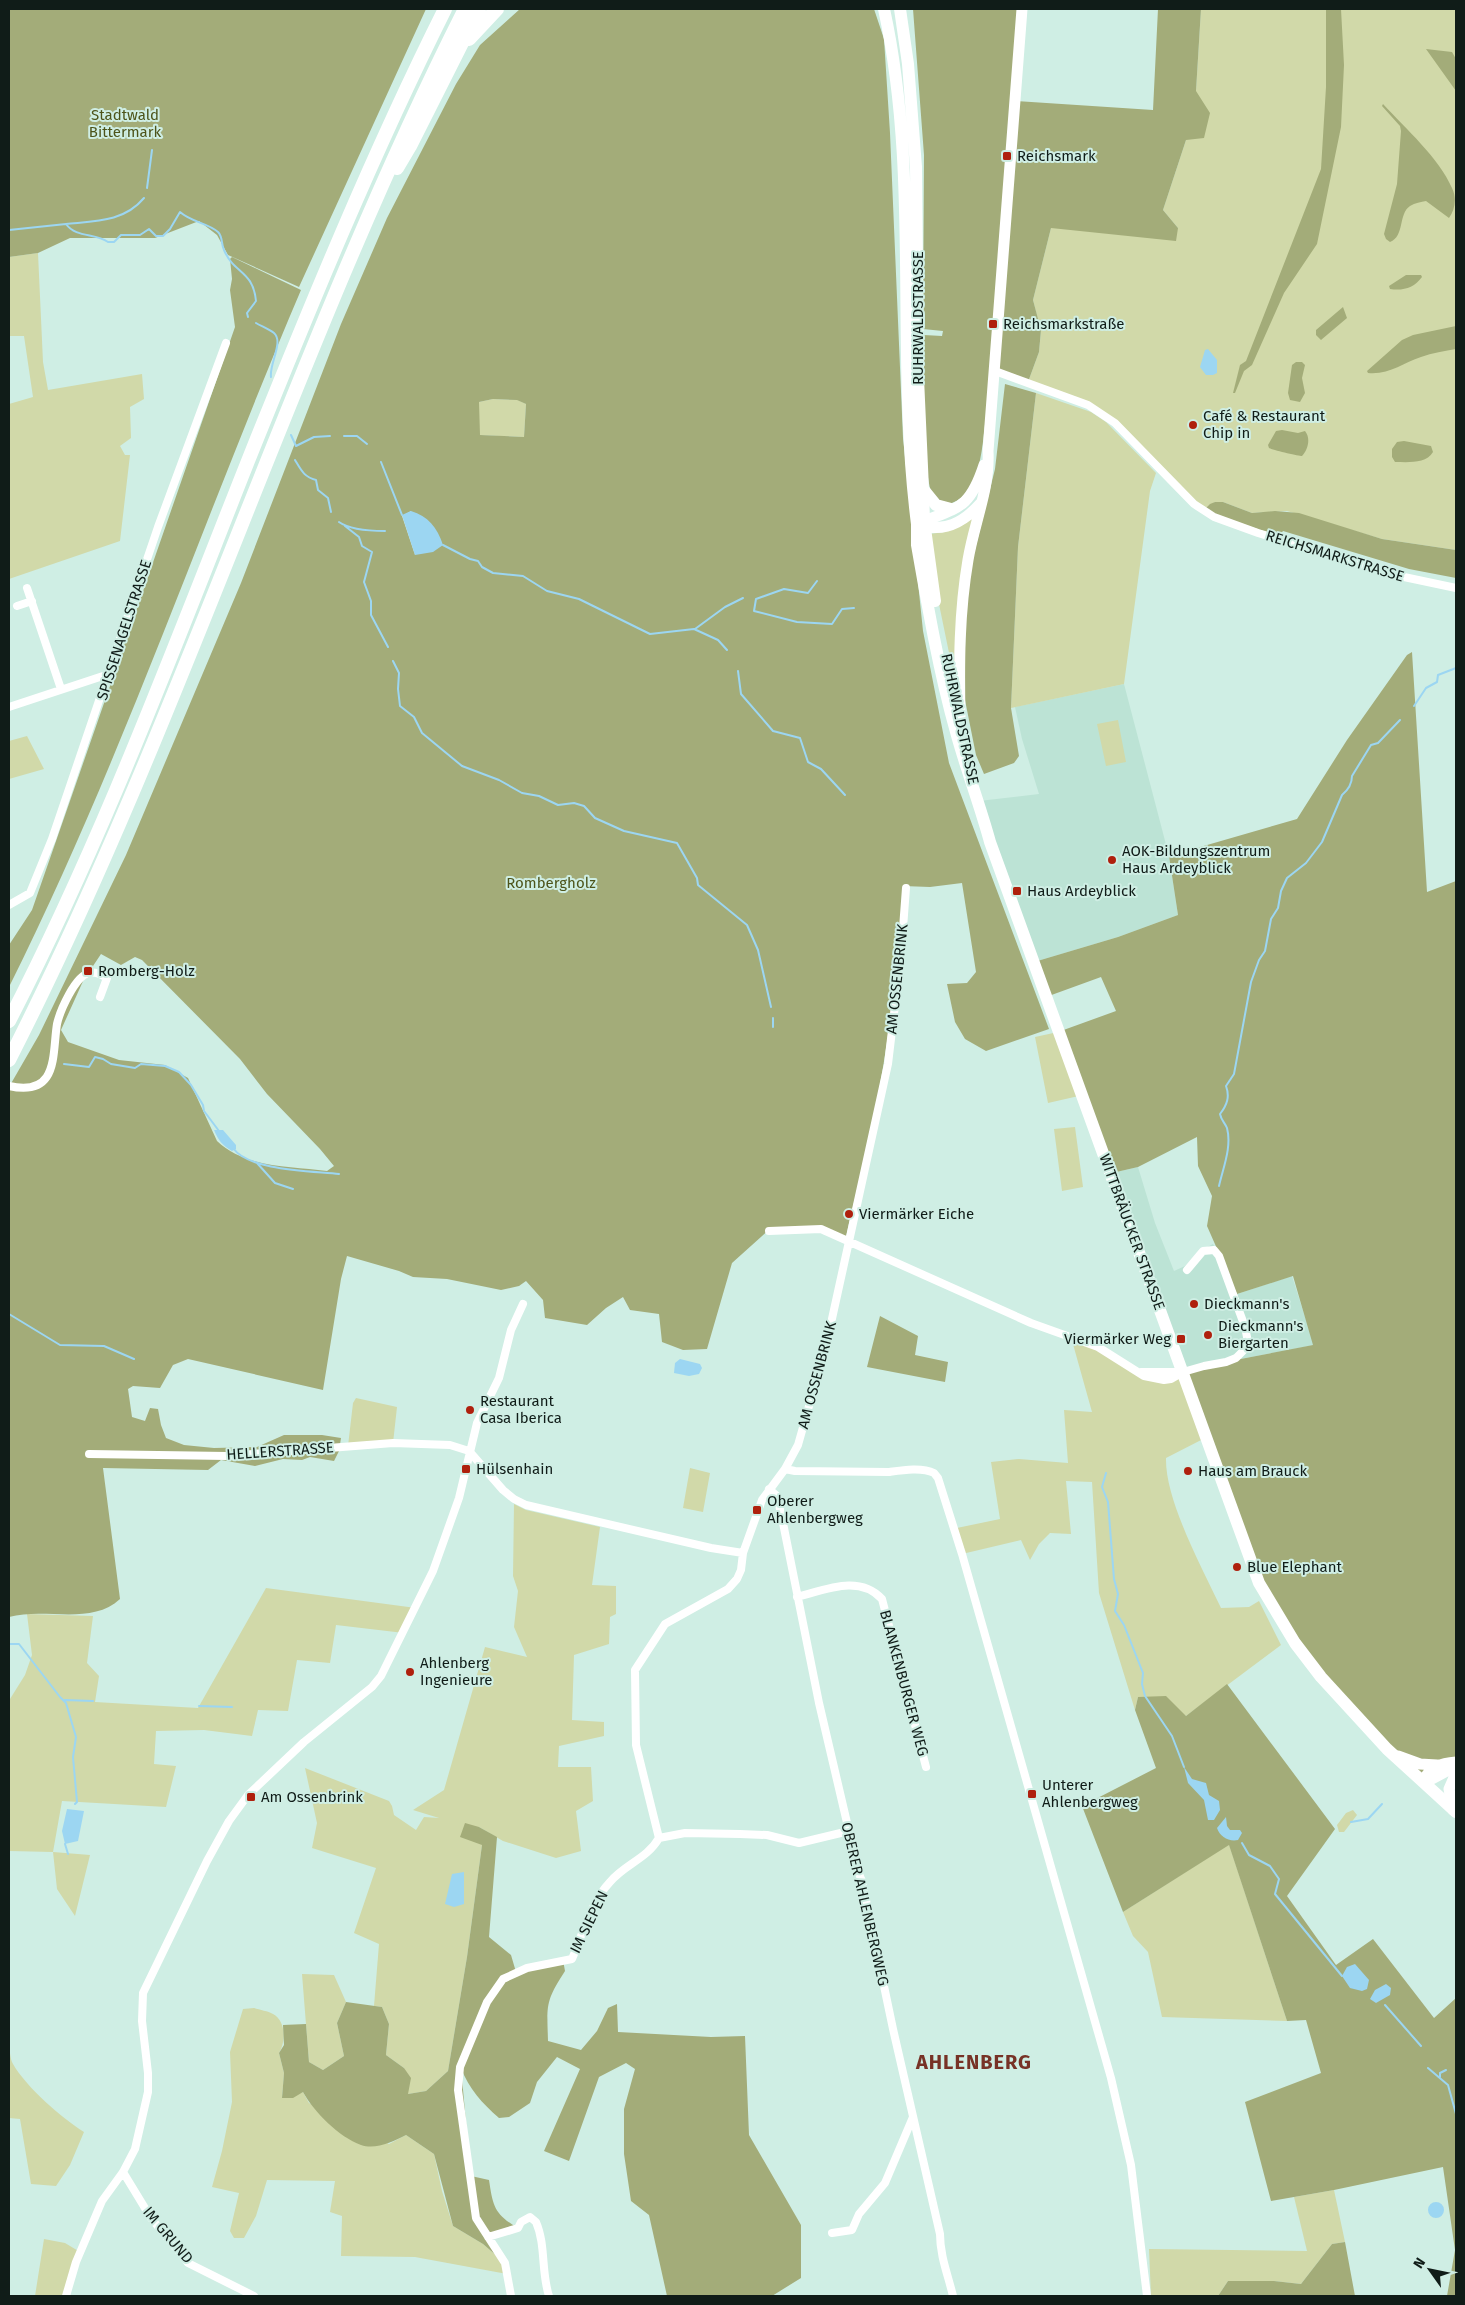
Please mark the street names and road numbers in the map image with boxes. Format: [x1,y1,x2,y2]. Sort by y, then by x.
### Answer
street label: RUHRWALDSTRASSE [909,251,927,385]
street label: REICHSMARKSTRASSE [1264,526,1406,586]
street label: SPISSENAGELSTRASSE [93,558,155,702]
street label: RUHRWALDSTRASSE [937,652,983,786]
street label: AM OSSENBRINK [882,923,912,1035]
street label: WITTBRÄUCKER STRASSE [1095,1152,1169,1312]
street label: AM OSSENBRINK [794,1319,840,1431]
street label: HELLERSTRASSE [226,1438,334,1464]
street label: BLANKENBURGER WEG [876,1608,932,1758]
street label: OBERER AHLENBERGWEG [837,1820,893,1988]
street label: IM SIEPEN [566,1888,612,1956]
street label: IM GRUND [139,2203,197,2267]

